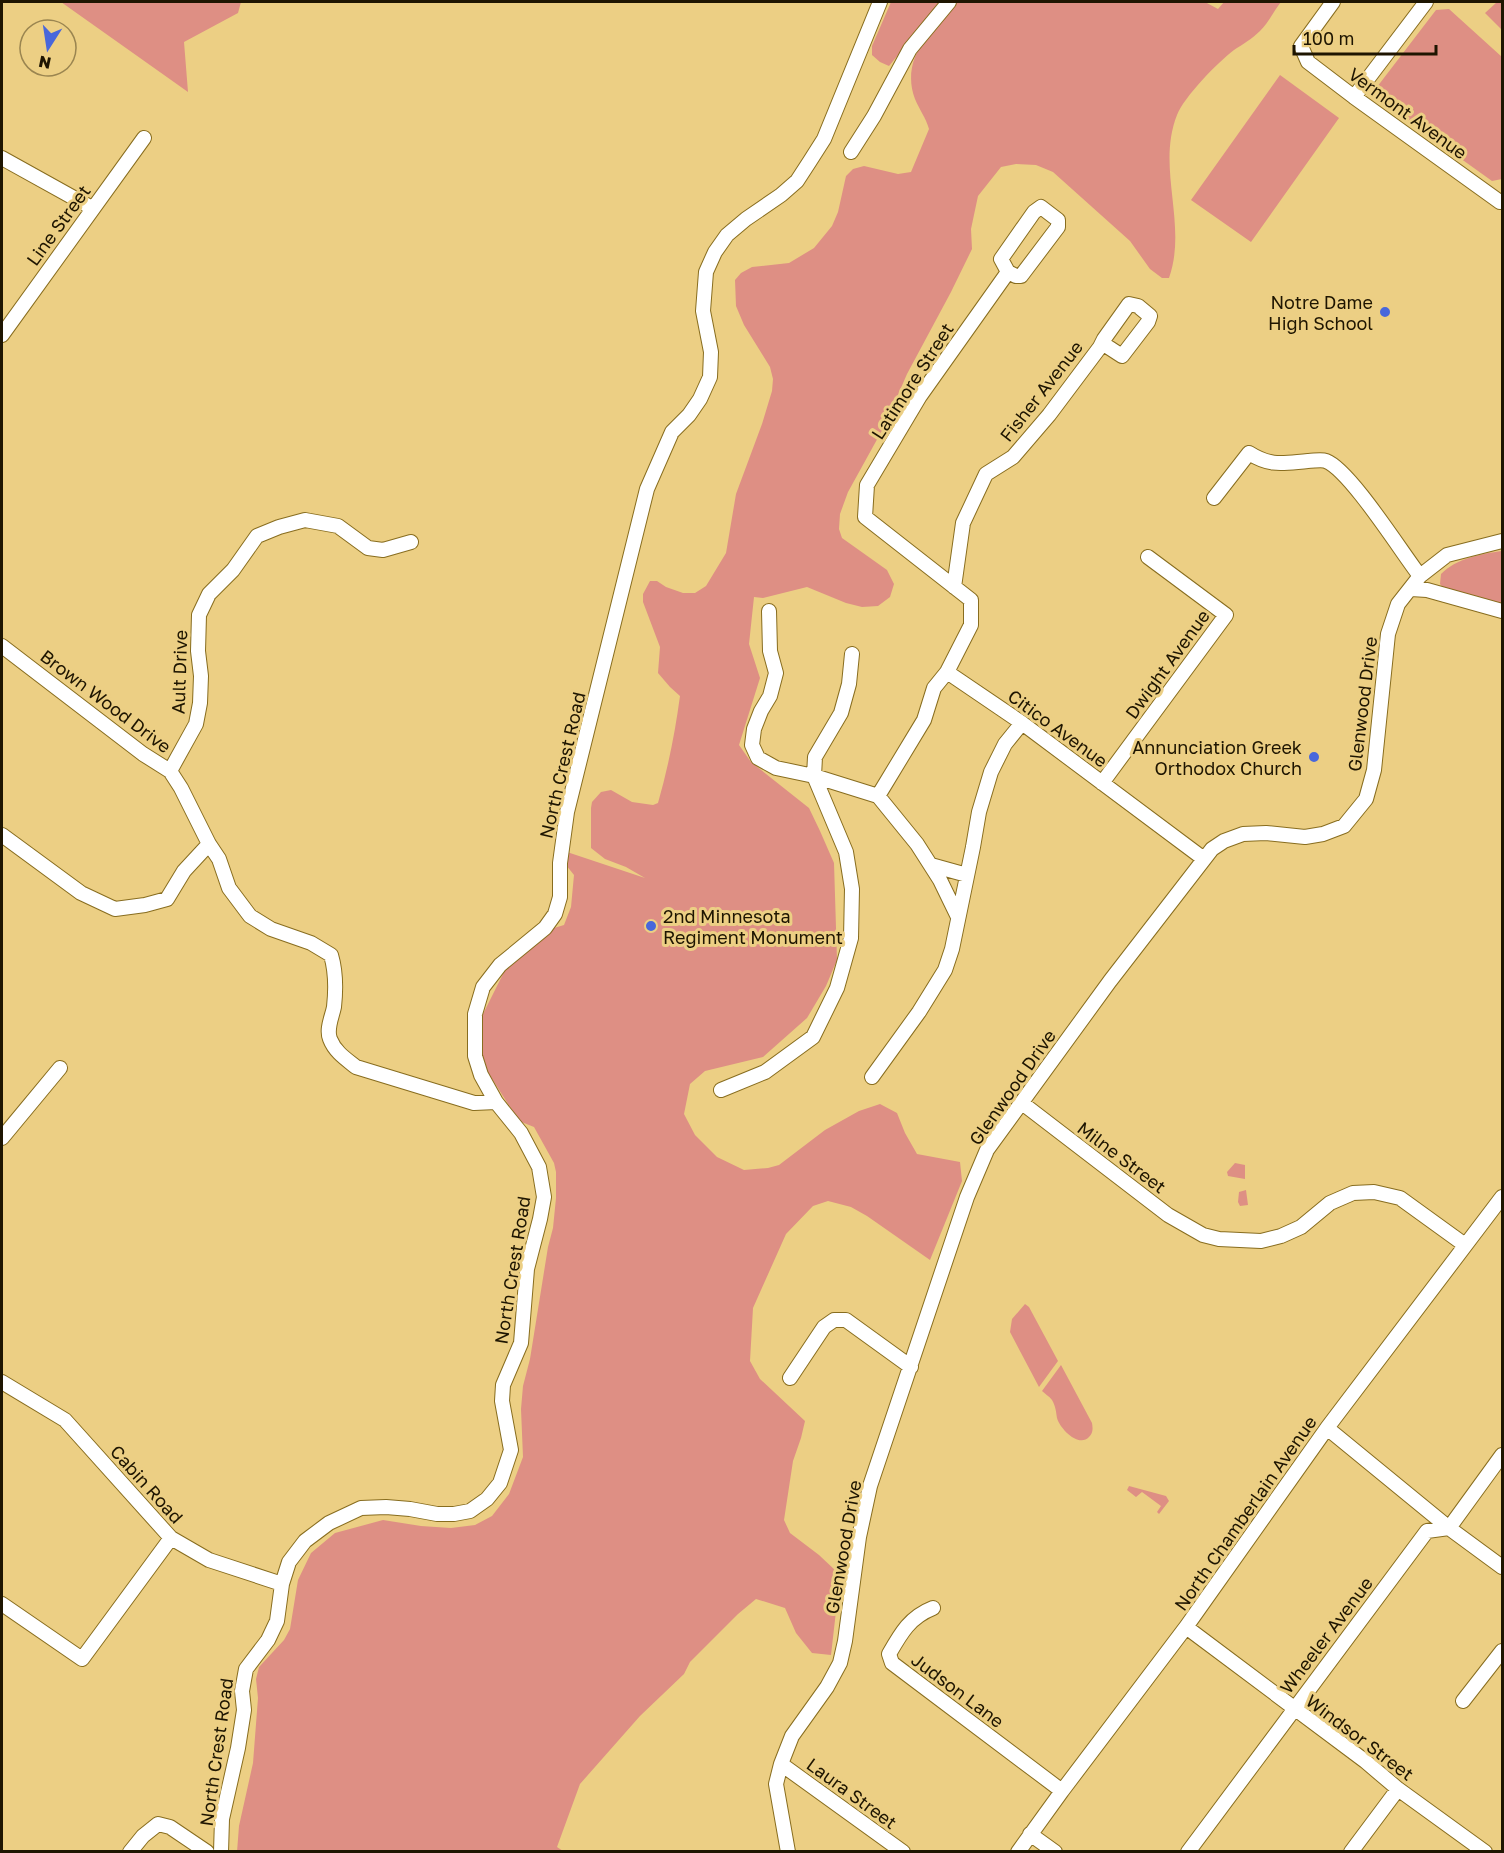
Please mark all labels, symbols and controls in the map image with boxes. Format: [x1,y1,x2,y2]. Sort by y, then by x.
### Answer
north arrow [18,18,78,78]
scale bar [1294,18,1436,56]
text: 100 m [1303,27,1354,49]
text: N [37,52,53,74]
street label: Vermont Avenue [1344,63,1472,163]
street label: Line Street [21,180,95,270]
place label: Notre Dame High School [1268,291,1373,334]
marker: Notre Dame High School [1378,305,1392,319]
street label: Latimore Street [866,319,958,443]
street label: Fisher Avenue [995,336,1087,446]
street label: Dwight Avenue [1120,605,1214,723]
street label: Ault Drive [167,629,191,715]
street label: Glenwood Drive [1343,635,1381,773]
street label: Brown Wood Drive [36,645,176,757]
street label: Citico Avenue [1004,684,1112,772]
street label: North Crest Road [534,690,590,840]
place label: Annunciation Greek Orthodox Church [1132,736,1302,779]
marker: Annunciation Greek Orthodox Church [1307,750,1321,764]
place label: 2nd Minnesota Regiment Monument [663,905,843,948]
marker: 2nd Minnesota Regiment Monument [644,919,658,933]
street label: Glenwood Drive [964,1025,1060,1149]
street label: Milne Street [1073,1117,1171,1197]
street label: North Crest Road [489,1194,535,1346]
street label: North Chamberlain Avenue [1169,1411,1321,1615]
street label: Cabin Road [106,1440,188,1528]
street label: Glenwood Drive [820,1478,866,1616]
street label: Wheeler Avenue [1275,1572,1377,1698]
street label: Judson Lane [907,1648,1009,1732]
street label: North Crest Road [195,1676,237,1828]
street label: Windsor Street [1302,1689,1418,1785]
street label: Laura Street [803,1753,901,1833]

